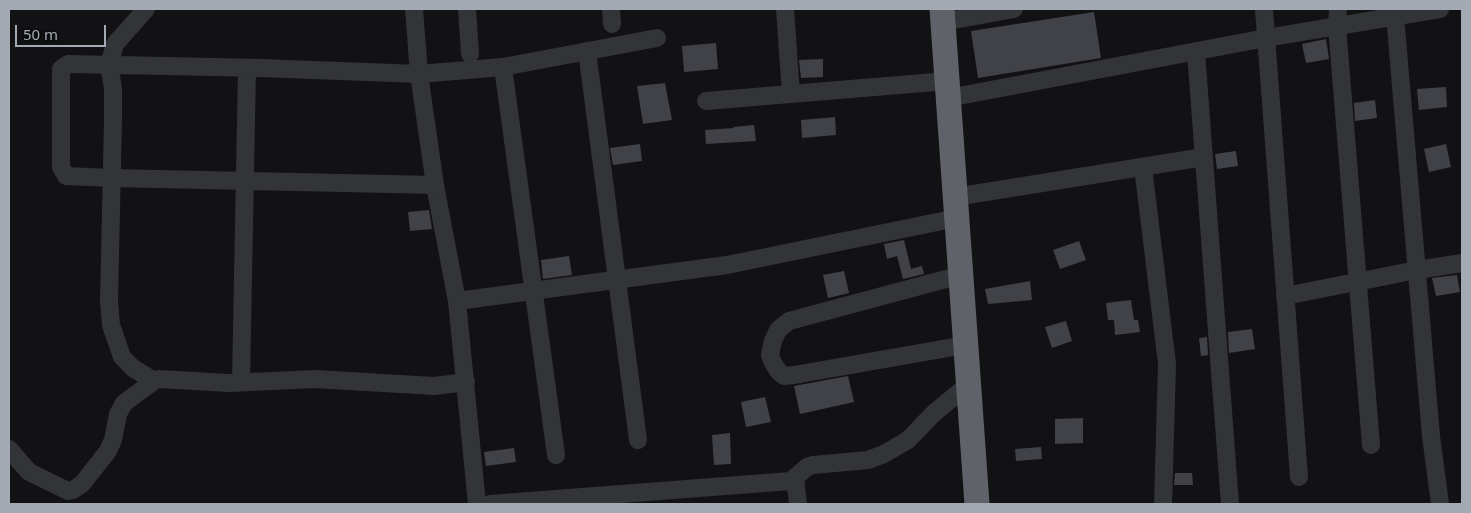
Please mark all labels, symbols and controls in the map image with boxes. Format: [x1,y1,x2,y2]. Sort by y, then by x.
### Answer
scale bar [18,15,109,47]
text: 50 m [23,24,58,44]

